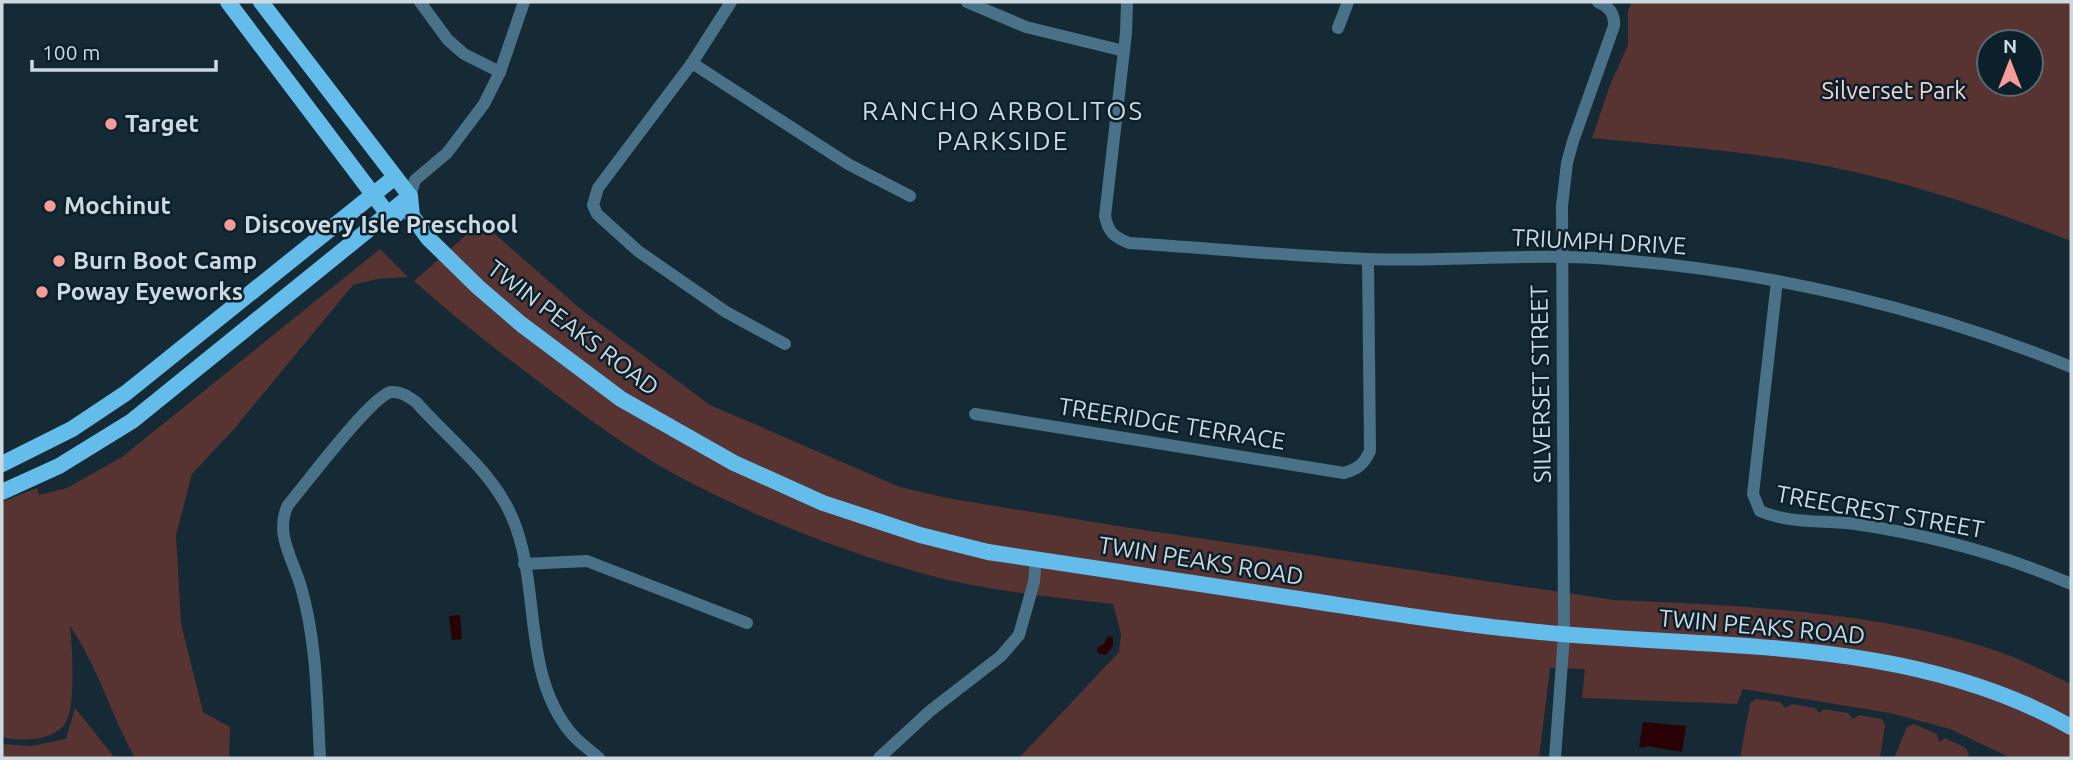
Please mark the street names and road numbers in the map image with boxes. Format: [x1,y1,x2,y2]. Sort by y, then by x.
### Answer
street label: TRIUMPH DRIVE [1511,223,1687,260]
street label: TWIN PEAKS ROAD [482,255,664,401]
street label: SILVERSET STREET [1525,285,1556,483]
street label: TREERIDGE TERRACE [1057,392,1287,455]
street label: TREECREST STREET [1774,480,1986,543]
street label: TWIN PEAKS ROAD [1097,531,1305,590]
street label: TWIN PEAKS ROAD [1658,604,1866,649]

